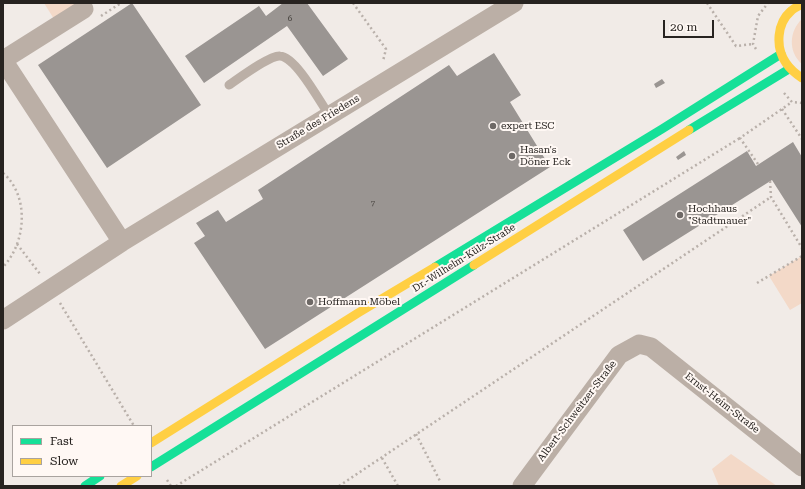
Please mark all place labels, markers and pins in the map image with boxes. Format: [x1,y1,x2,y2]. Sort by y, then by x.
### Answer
place label: expert ESC [501,120,554,132]
marker: expert ESC [488,121,498,131]
place label: Hasan's Döner Eck [520,144,571,168]
marker: Hasan's Döner Eck [507,151,517,161]
place label: Hochhaus "Stadtmauer" [688,203,751,226]
marker: Hochhaus "Stadtmauer" [675,210,685,220]
place label: Hoffmann Möbel [318,296,400,308]
marker: Hoffmann Möbel [305,297,315,307]

